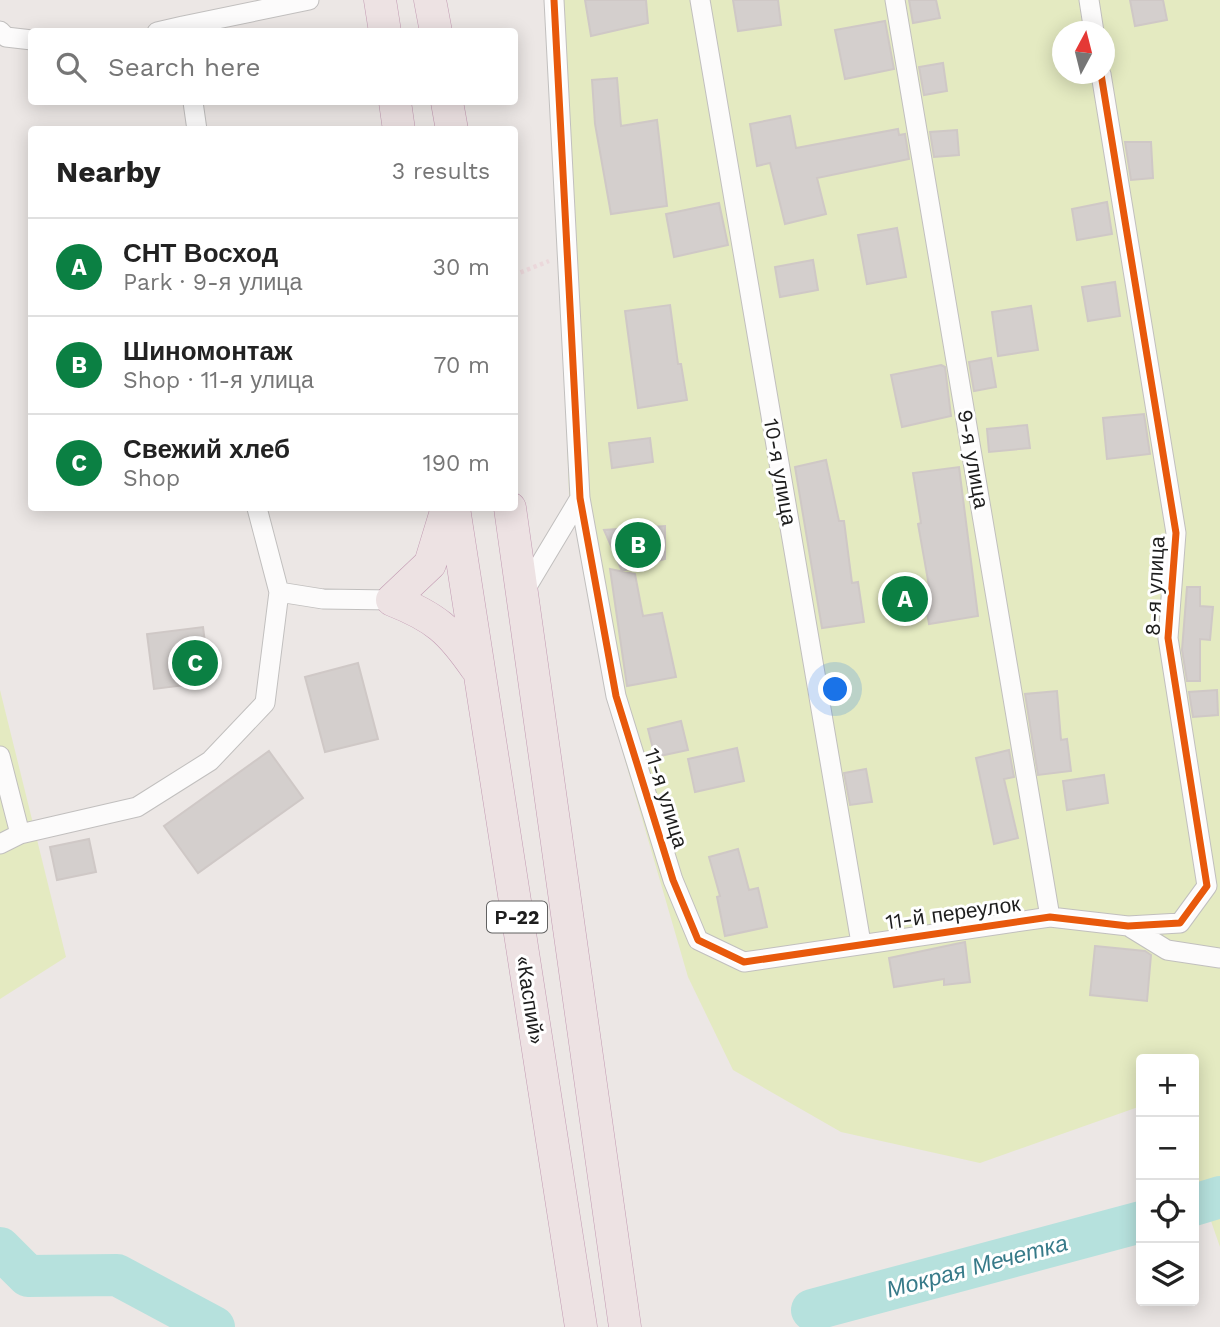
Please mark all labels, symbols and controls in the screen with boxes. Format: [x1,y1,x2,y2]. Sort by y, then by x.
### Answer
north arrow [1052,21,1115,84]
search box [28,28,518,105]
icon: search [52,48,90,86]
text: Search here [108,52,260,82]
text: Nearby [56,154,161,189]
text: 3 results [392,158,490,185]
text: СНТ Восход [123,238,278,268]
text: A [71,254,87,281]
text: 30 m [433,254,490,281]
text: Park · 9-я улица [123,269,302,296]
text: Шиномонтаж [123,336,292,366]
text: B [71,352,87,379]
text: 70 m [433,352,490,379]
text: Shop · 11-я улица [123,367,314,394]
street label: 9-я улица [953,408,995,511]
street label: 10-я улица [759,416,802,528]
text: Свежий хлеб [123,434,290,464]
text: C [71,450,87,477]
text: 190 m [423,450,490,477]
text: Shop [123,465,180,492]
pin: B [615,519,661,571]
street label: 8-я улица [1139,535,1170,637]
pin: A [882,573,928,625]
pin: C [172,637,218,689]
your location [818,672,852,706]
street label: 11-я улица [639,745,694,851]
street label: 11-й переулок [884,891,1023,934]
road number: Р-22 [487,902,547,932]
street label: «Каспий» [511,954,550,1046]
map controls [1136,1054,1199,1306]
button: + [1136,1054,1199,1117]
button: − [1136,1117,1199,1180]
button: locate [1136,1180,1199,1243]
water label: Мокрая Мечетка [884,1229,1071,1304]
button: layers [1136,1243,1199,1306]

